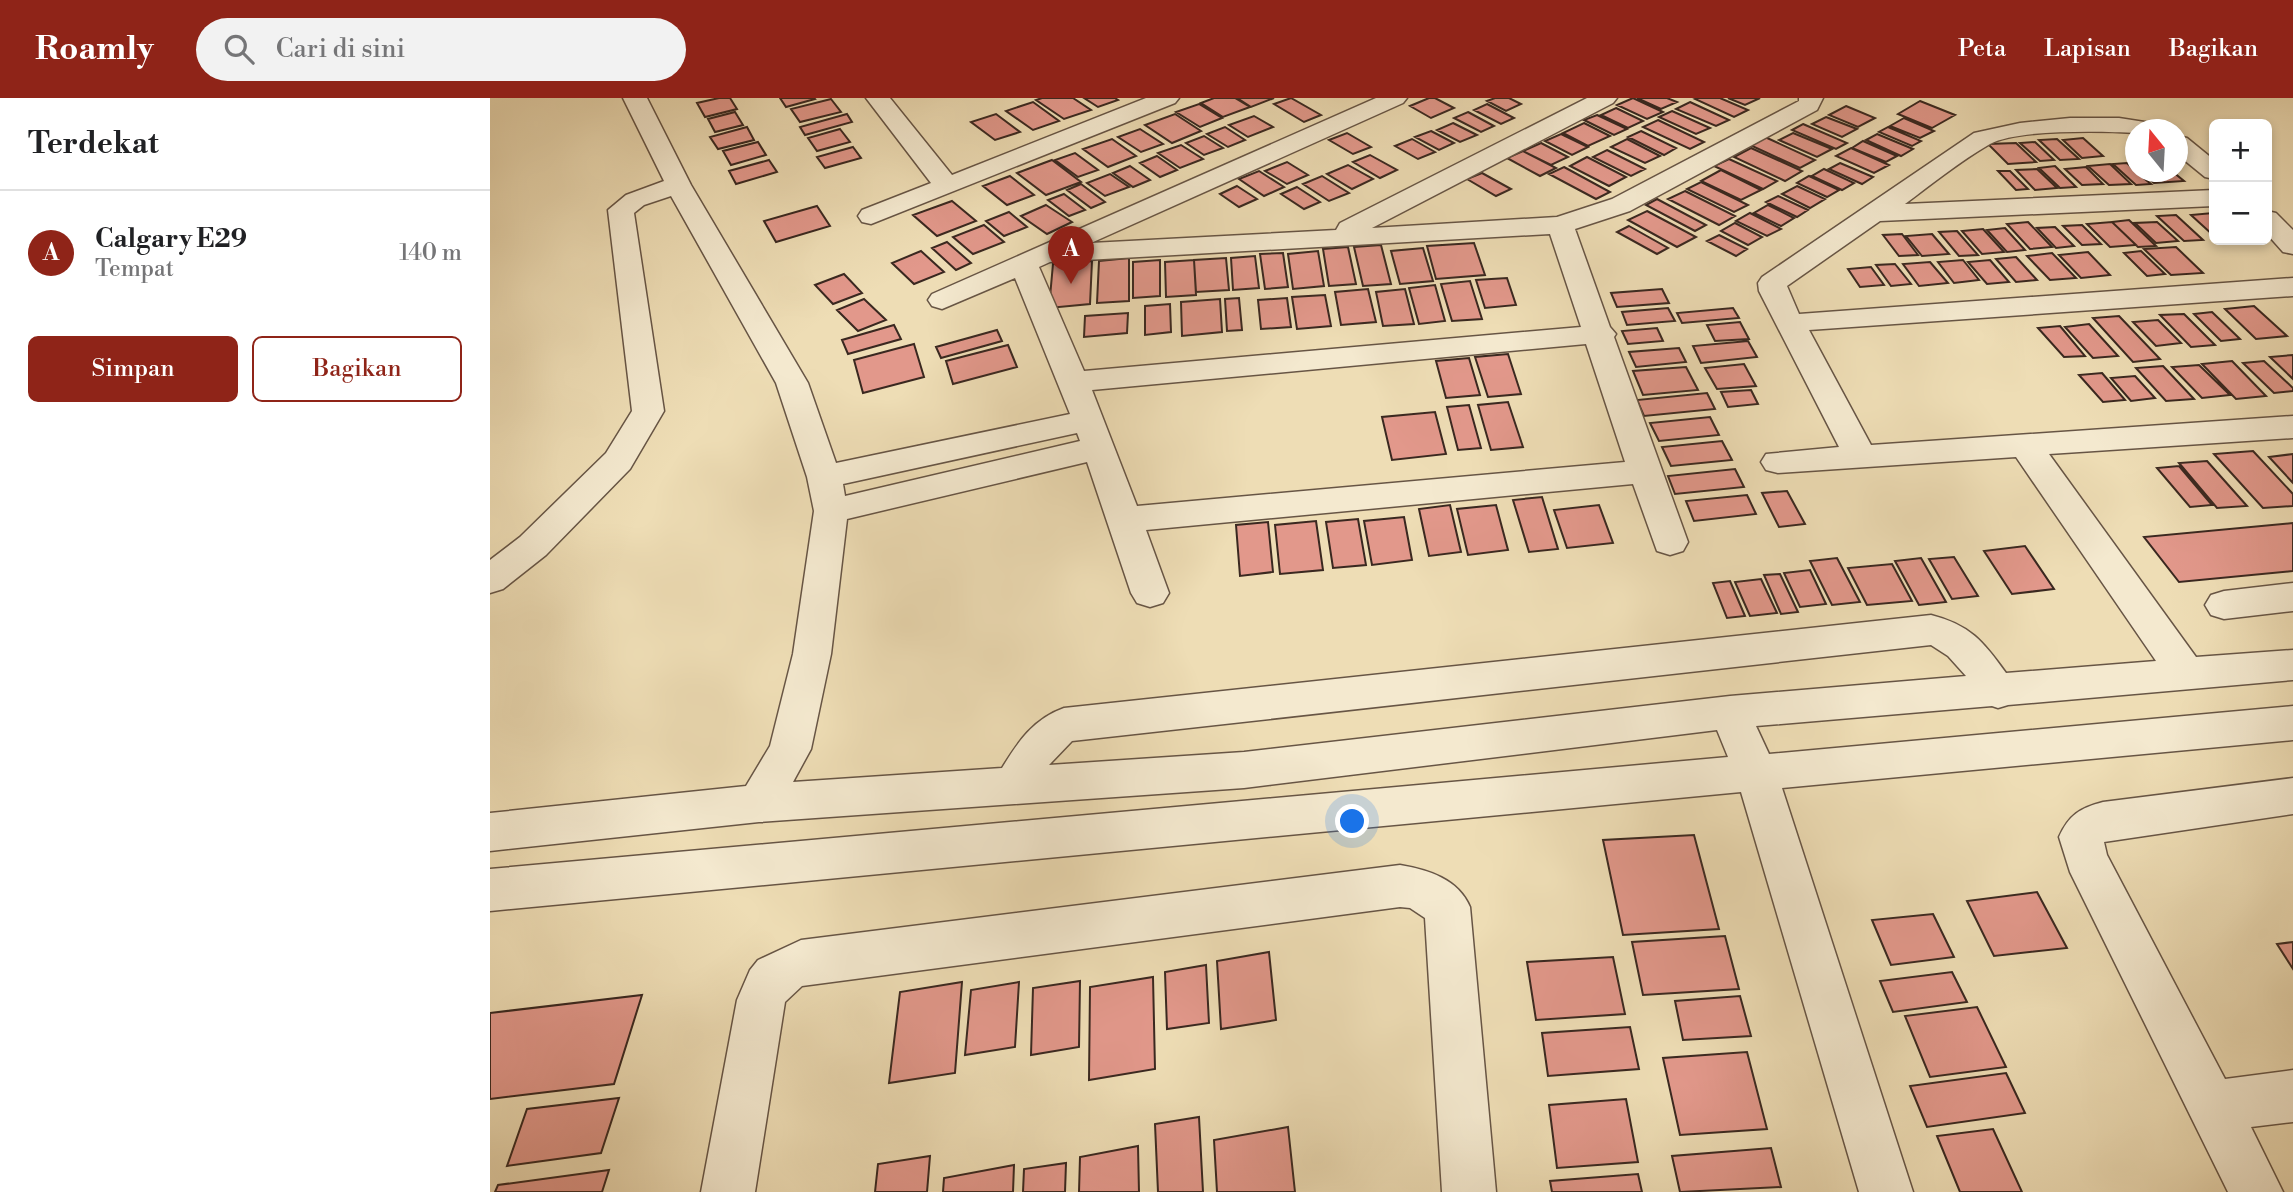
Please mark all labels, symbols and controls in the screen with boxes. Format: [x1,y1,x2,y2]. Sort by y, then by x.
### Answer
search box [196,18,686,81]
text: Roamly [35,29,154,70]
icon: search [220,30,258,68]
text: Cari di sini [276,33,405,65]
text: Peta [1958,34,2006,64]
text: Lapisan [2044,34,2131,64]
text: Bagikan [2169,34,2258,64]
north arrow [2125,119,2188,182]
map controls [2209,119,2272,245]
button: + [2209,119,2272,182]
text: Terdekat [28,125,159,163]
button: − [2209,182,2272,245]
text: Calgary E29 [95,223,247,255]
pin: A [1048,226,1094,284]
text: A [43,239,59,267]
text: 140 m [399,239,462,267]
text: Tempat [95,255,174,283]
button: Simpan [28,336,238,402]
button: Bagikan [252,336,462,402]
your location [1335,804,1369,838]

